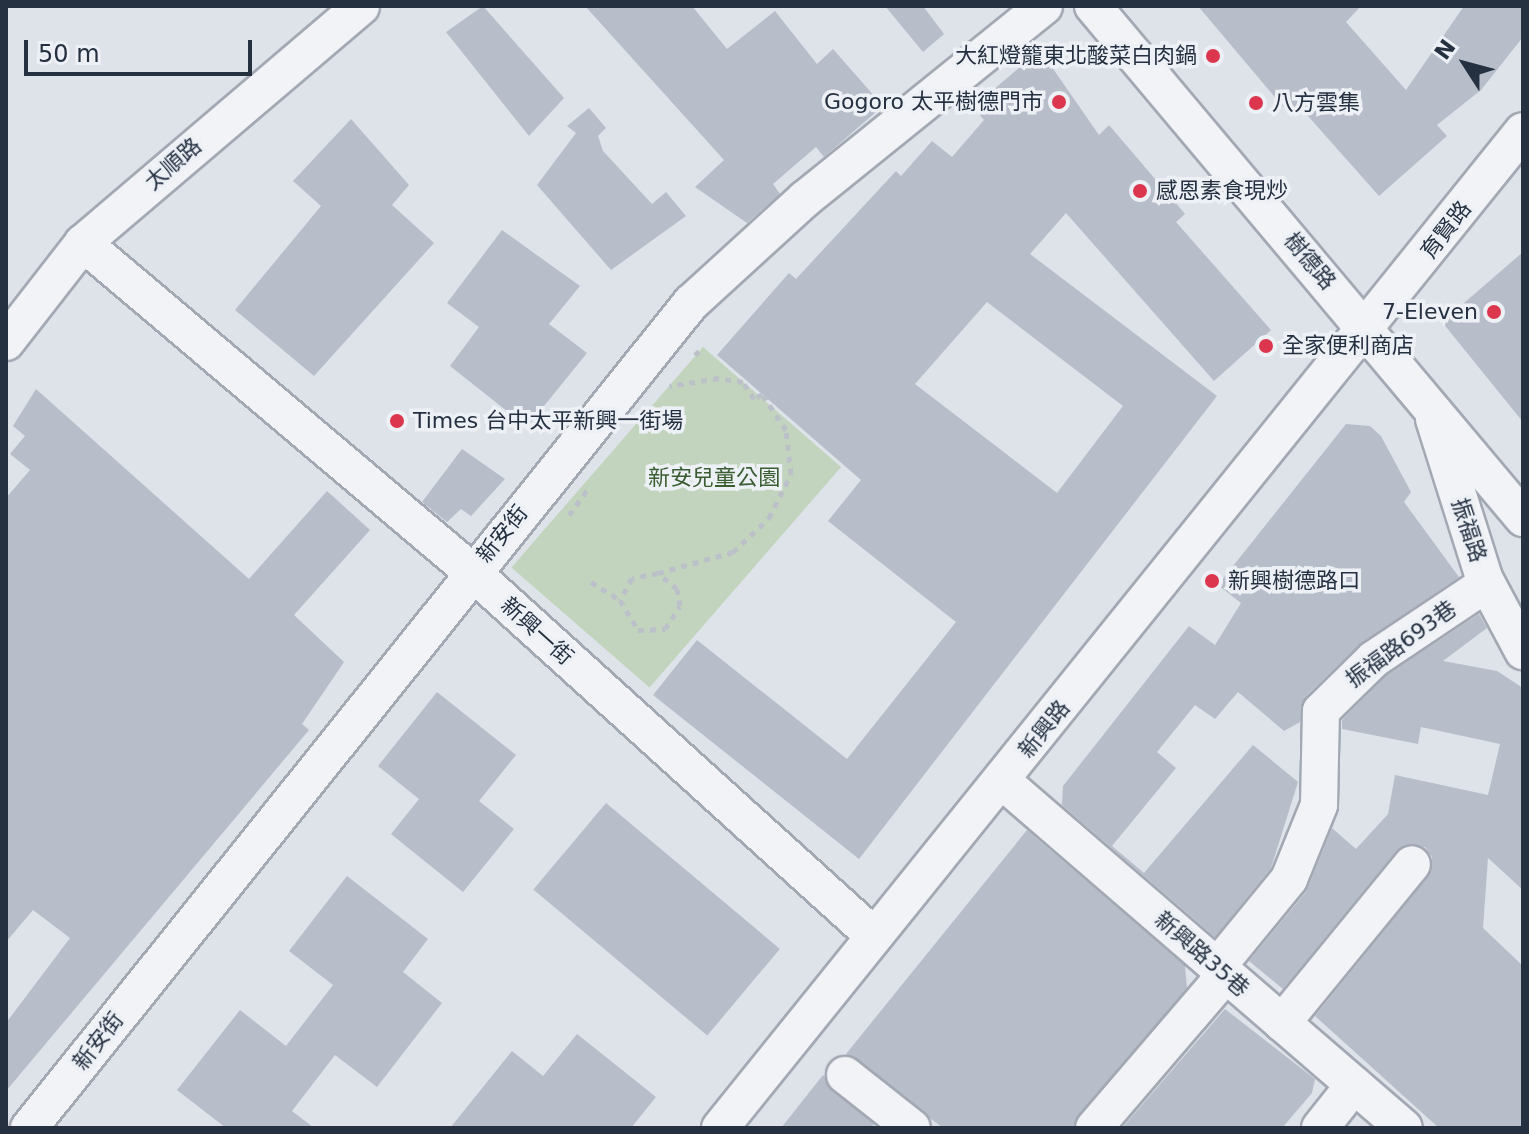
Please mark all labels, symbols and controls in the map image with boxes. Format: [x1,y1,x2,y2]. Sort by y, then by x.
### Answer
scale bar [28,24,256,74]
north arrow [1425,24,1505,104]
text: N [1430,35,1461,64]
text: 50 m [38,40,100,68]
place label: 大紅燈籠東北酸菜白肉鍋 [955,43,1197,69]
marker: 大紅燈籠東北酸菜白肉鍋 [1204,47,1222,65]
place label: Gogoro 太平樹德門市 [824,89,1043,115]
place label: 八方雲集 [1272,90,1360,116]
marker: Gogoro 太平樹德門市 [1050,93,1068,111]
marker: 八方雲集 [1247,94,1265,112]
street label: 太順路 [139,132,207,196]
place label: 感恩素食現炒 [1156,178,1288,204]
marker: 感恩素食現炒 [1131,182,1149,200]
street label: 育賢路 [1415,196,1477,264]
street label: 樹德路 [1279,227,1341,295]
place label: 7-Eleven [1382,299,1478,325]
marker: 7-Eleven [1485,303,1503,321]
place label: 全家便利商店 [1282,333,1414,359]
marker: 全家便利商店 [1257,337,1275,355]
place label: Times 台中太平新興一街場 [413,408,683,434]
marker: Times 台中太平新興一街場 [388,412,406,430]
park label: 新安兒童公園 [648,465,780,491]
street label: 振福路 [1446,495,1492,565]
street label: 新安街 [471,500,533,568]
place label: 新興樹德路口 [1228,568,1360,594]
marker: 新興樹德路口 [1203,572,1221,590]
street label: 新興一街 [495,592,579,670]
street label: 振福路693巷 [1341,595,1461,693]
street label: 新興路 [1013,695,1075,763]
street label: 新興路35巷 [1150,906,1254,1002]
street label: 新安街 [67,1007,129,1075]

